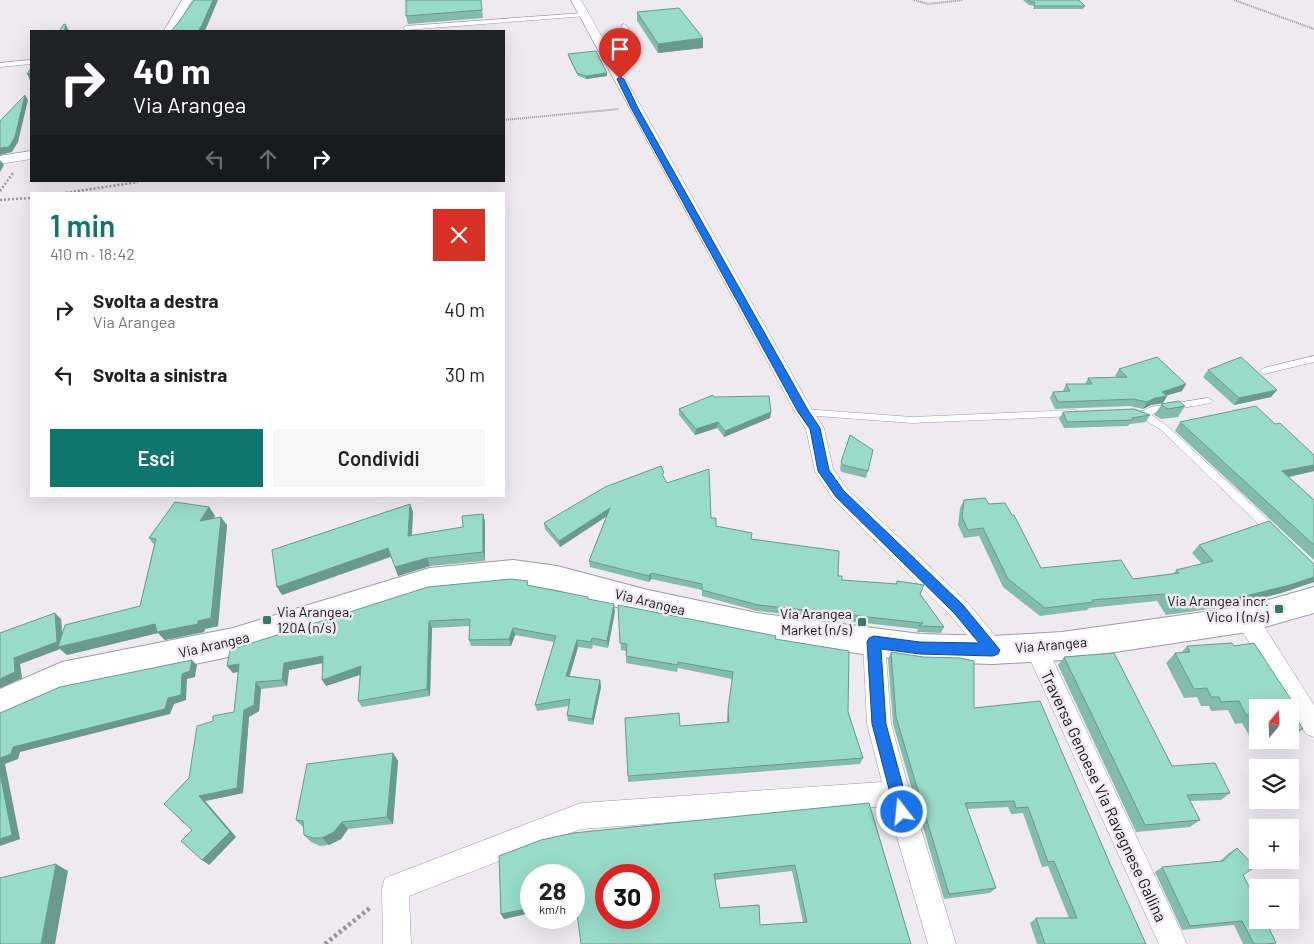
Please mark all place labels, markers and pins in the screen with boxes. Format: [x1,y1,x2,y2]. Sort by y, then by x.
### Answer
pin [599,28,641,79]
place label: Via Arangea incr. Vico I (n/s) [1167,592,1269,625]
place label: Via Arangea, 120A (n/s) [277,603,353,636]
marker: Via Arangea incr. Vico I (n/s) [1273,603,1285,615]
place label: Via Arangea Market (n/s) [780,605,852,638]
marker: Via Arangea, 120A (n/s) [261,614,273,626]
marker: Via Arangea Market (n/s) [856,616,868,628]

